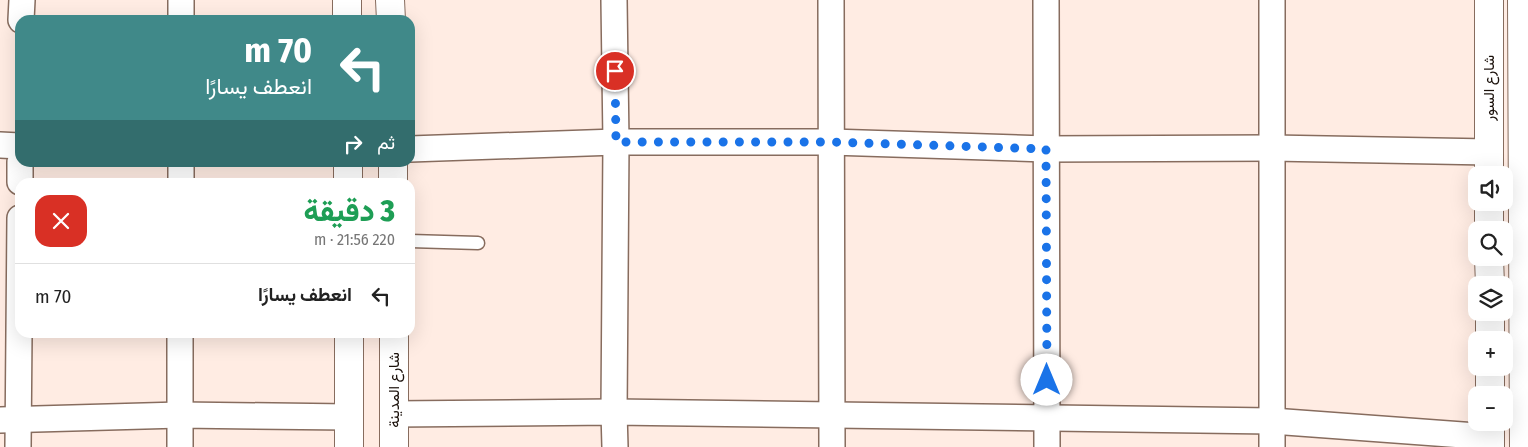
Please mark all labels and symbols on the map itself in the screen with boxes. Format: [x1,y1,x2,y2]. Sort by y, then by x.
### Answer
pin [594,50,636,92]
street label: شارع السور [1480,55,1500,122]
street label: شارع المدينة [385,352,405,428]
position arrow [1020,353,1072,405]

